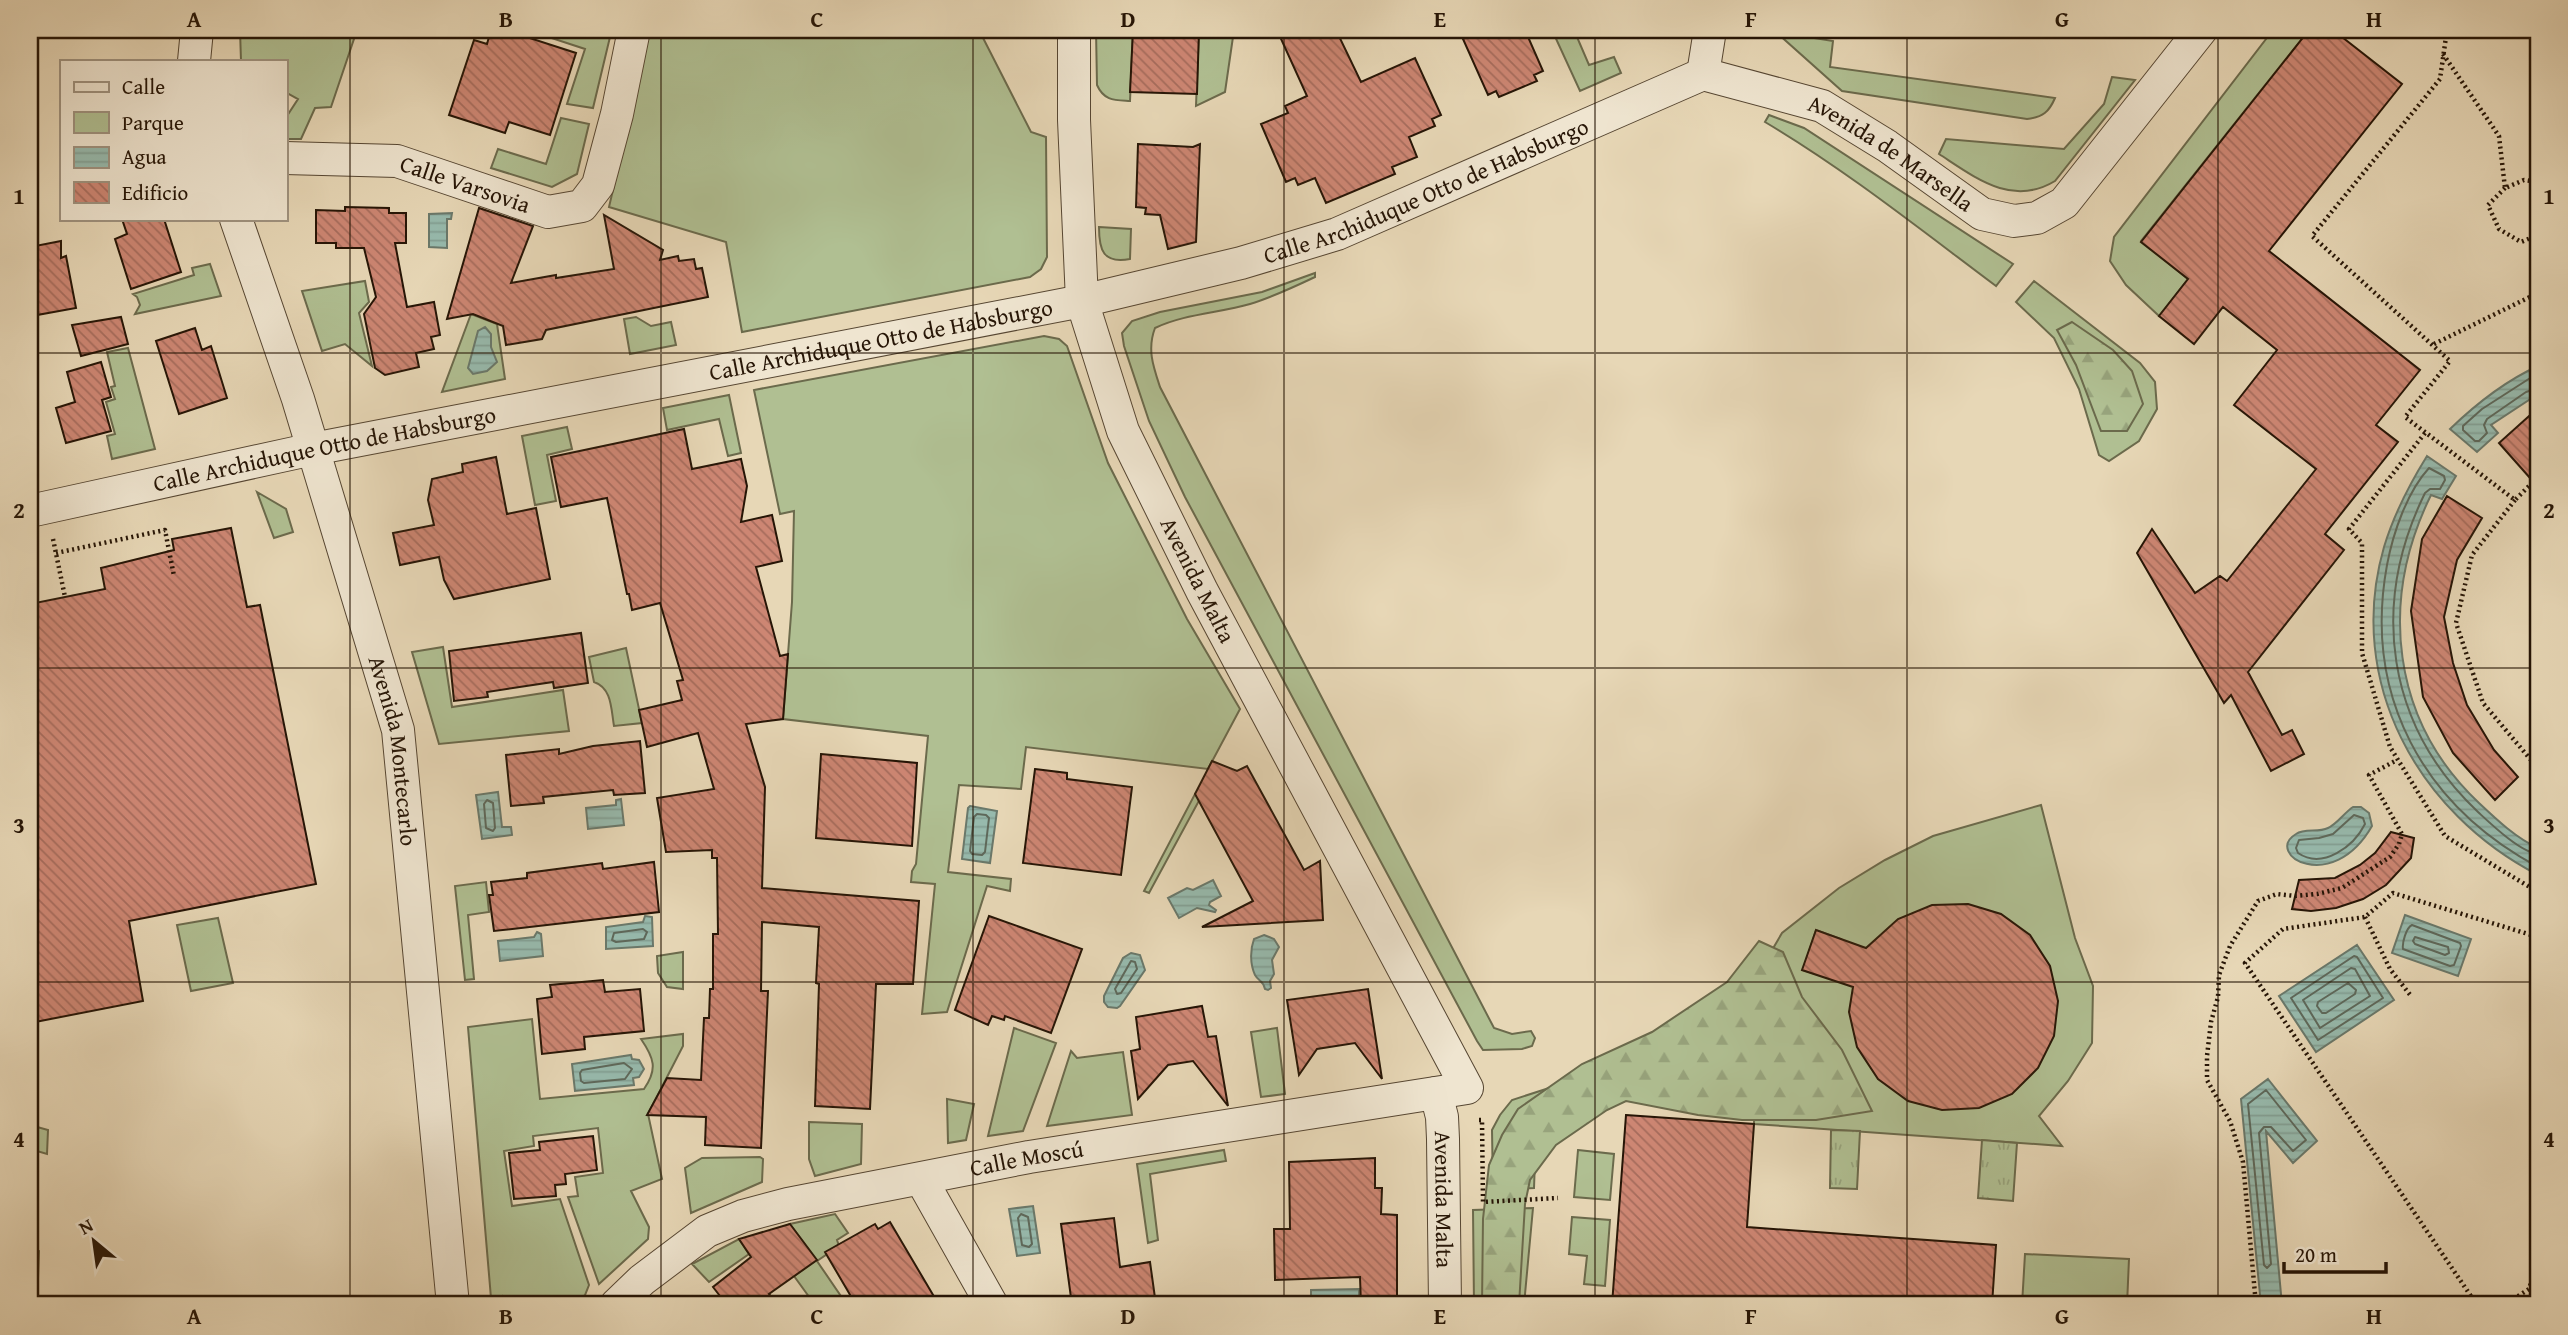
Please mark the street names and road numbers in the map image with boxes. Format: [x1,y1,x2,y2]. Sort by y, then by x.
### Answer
street label: Avenida de Marsella [1804,86,1981,219]
street label: Calle Archiduque Otto de Habsburgo [1259,109,1594,271]
street label: Calle Varsovia [396,146,535,221]
street label: Calle Archiduque Otto de Habsburgo [706,290,1055,388]
street label: Calle Archiduque Otto de Habsburgo [150,397,499,500]
street label: Avenida Malta [1153,511,1244,649]
street label: Avenida Montecarlo [360,652,426,848]
street label: Avenida Malta [1427,1130,1462,1268]
street label: Calle Moscú [967,1132,1086,1184]

